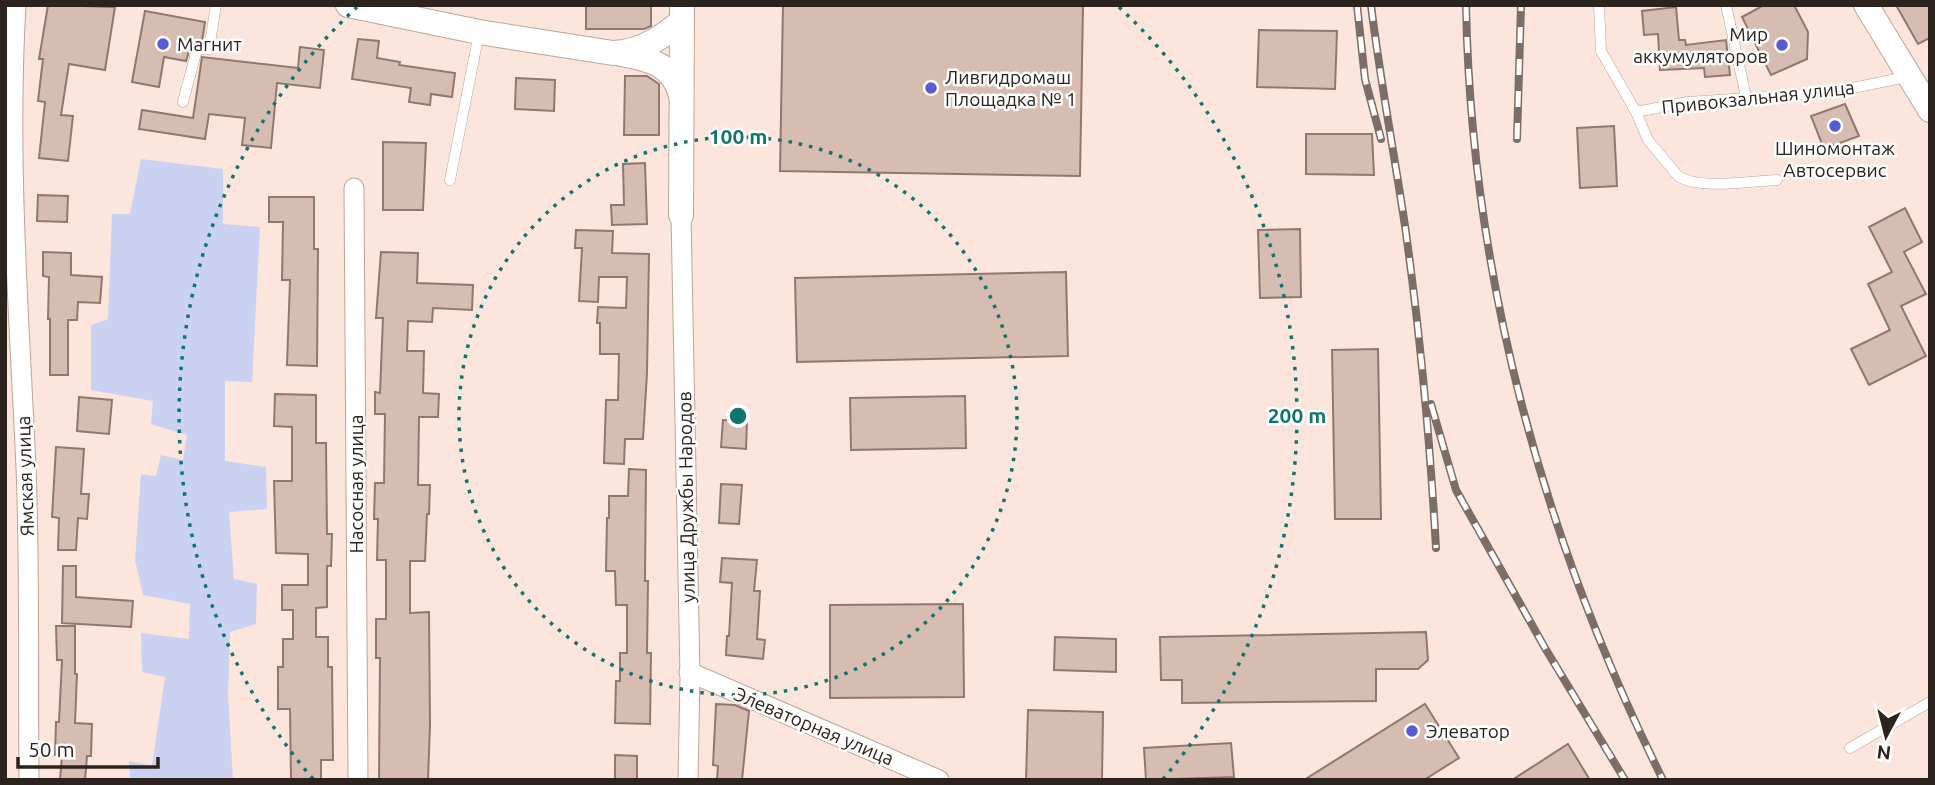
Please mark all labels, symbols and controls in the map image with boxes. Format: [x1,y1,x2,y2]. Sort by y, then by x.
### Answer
place label: Мир аккумуляторов [1633,23,1768,67]
place label: Магнит [177,33,242,55]
marker: Магнит [155,36,171,52]
marker: Мир аккумуляторов [1774,37,1790,53]
place label: Ливгидромаш Площадка № 1 [945,66,1077,110]
street label: Привокзальная улица [1660,76,1856,118]
marker: Ливгидромаш Площадка № 1 [923,80,939,96]
marker: Шиномонтаж Автосервис [1827,118,1843,134]
text: 100 m [709,124,767,148]
place label: Шиномонтаж Автосервис [1775,137,1895,181]
street label: улица Дружбы Народов [673,391,699,603]
text: 200 m [1268,403,1326,427]
centre of rings [726,404,750,428]
street label: Насосная улица [345,414,367,554]
street label: Ямская улица [12,415,38,537]
street label: Элеваторная улица [731,682,897,770]
north arrow [1851,701,1921,771]
place label: Элеватор [1426,720,1510,742]
marker: Элеватор [1404,723,1420,739]
scale bar [18,726,158,770]
text: 50 m [28,737,75,761]
text: N [1876,741,1892,765]

